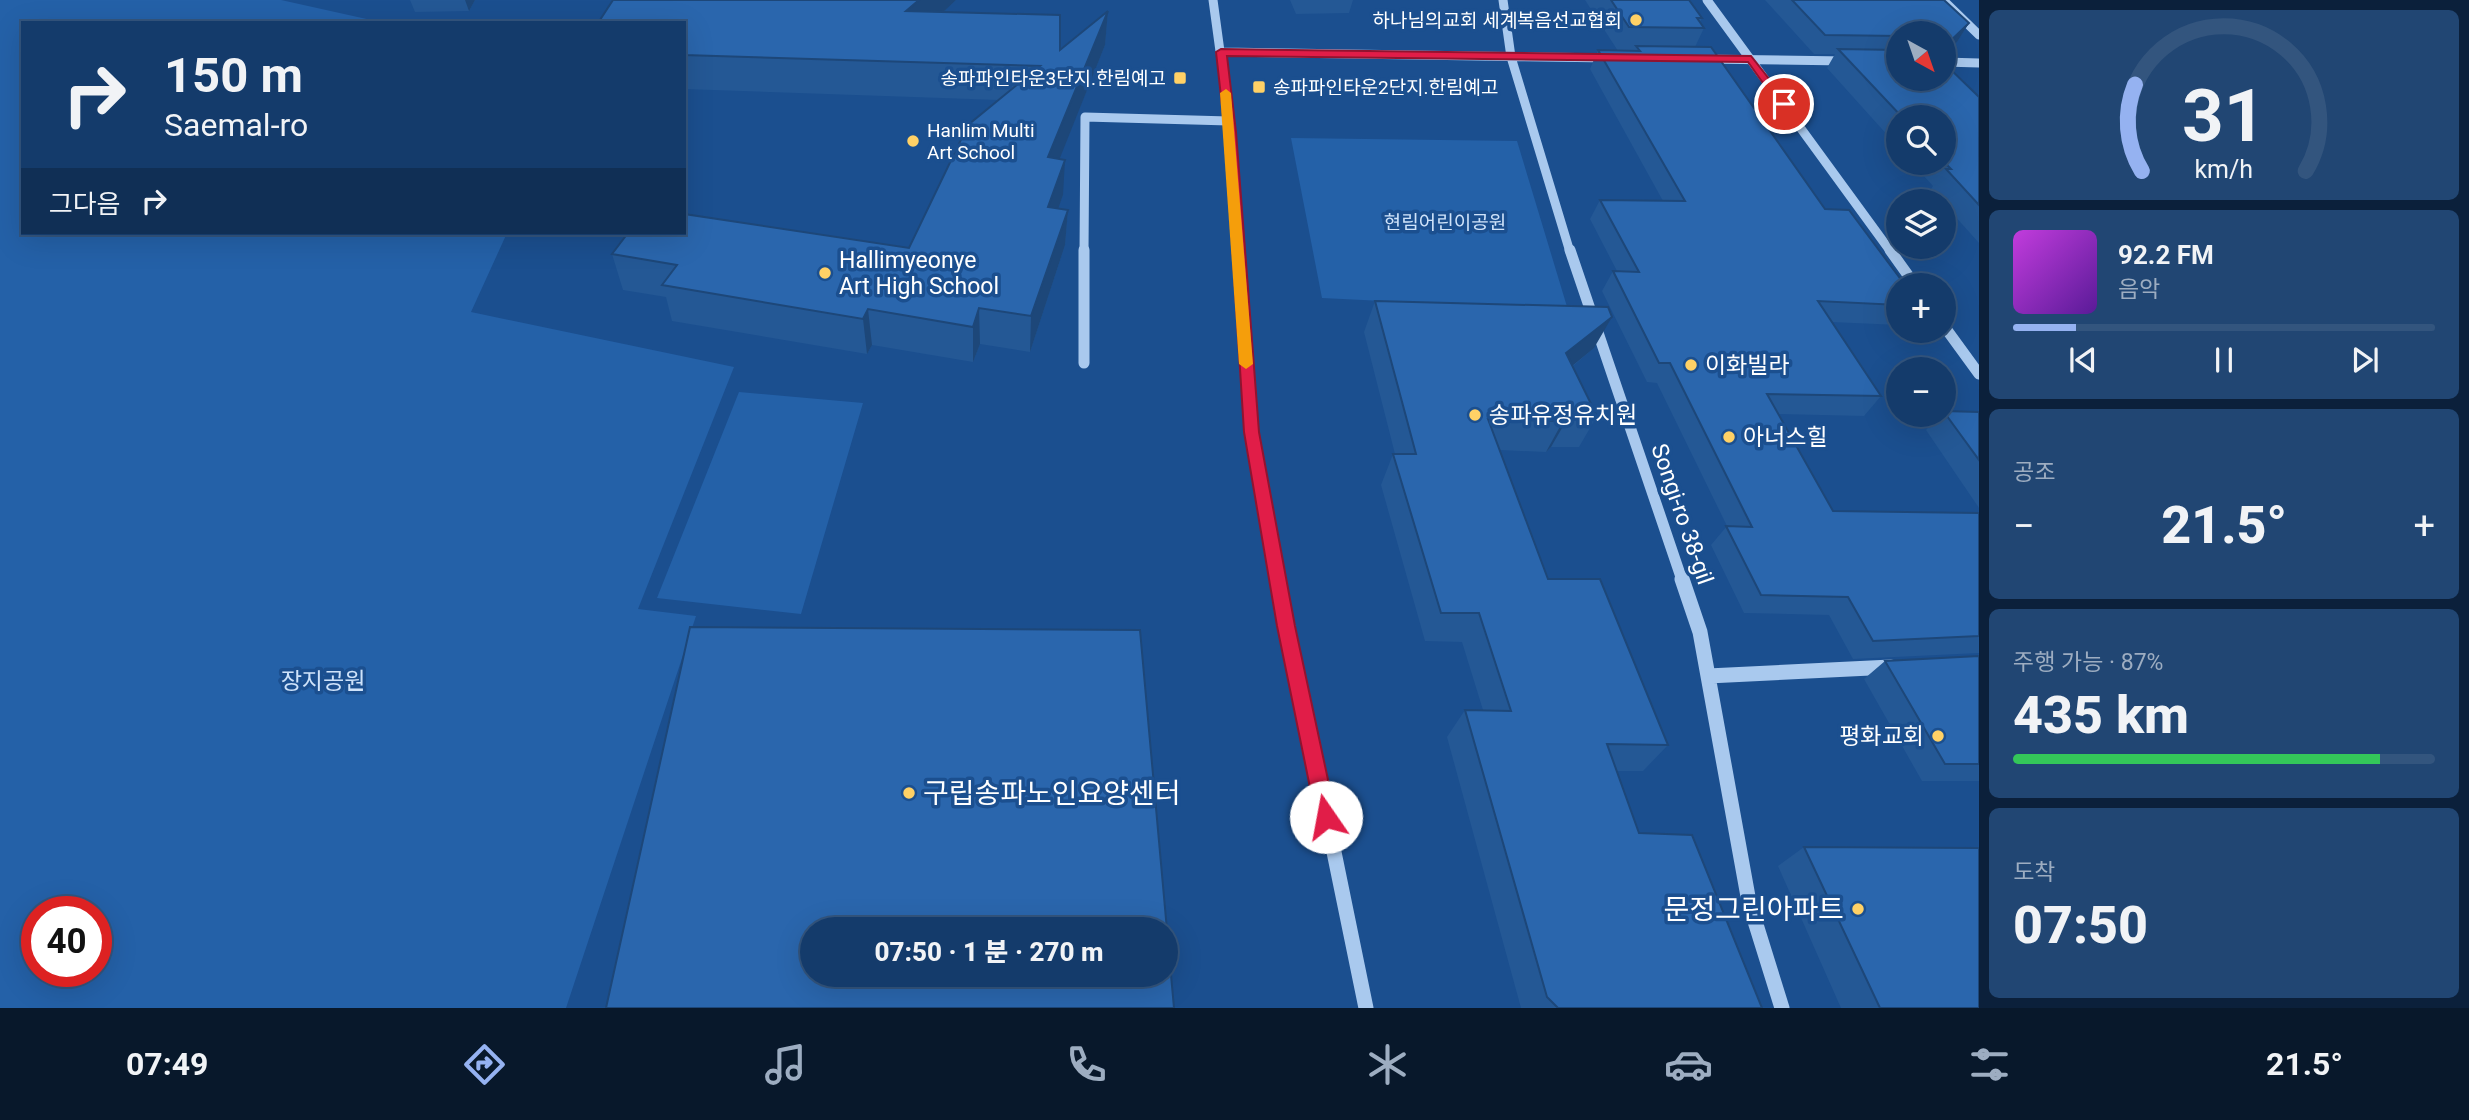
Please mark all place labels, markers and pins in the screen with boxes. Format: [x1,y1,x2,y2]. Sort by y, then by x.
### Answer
place label: 하나님의교회 세계복음선교협회 [1373,9,1622,32]
marker: 하나님의교회 세계복음선교협회 [1628,12,1644,28]
place label: 송파파인타운3단지.한림예고 [941,67,1166,90]
marker: 송파파인타운3단지.한림예고 [1172,70,1188,86]
pin [1754,74,1814,134]
place label: 송파파인타운2단지.한림예고 [1273,76,1498,99]
marker: 송파파인타운2단지.한림예고 [1251,79,1267,95]
place label: Hanlim Multi Art School [927,119,1035,164]
marker: Hanlim Multi Art School [905,133,921,149]
place label: Hallimyeonye Art High School [839,247,999,300]
marker: Hallimyeonye Art High School [817,265,833,281]
place label: 이화빌라 [1705,352,1790,379]
marker: 이화빌라 [1683,357,1699,373]
place label: 송파유정유치원 [1489,402,1637,429]
marker: 송파유정유치원 [1467,407,1483,423]
place label: 아너스힐 [1743,424,1828,451]
marker: 아너스힐 [1721,429,1737,445]
place label: 평화교회 [1839,723,1924,750]
marker: 평화교회 [1930,728,1946,744]
place label: 구립송파노인요양센터 [923,777,1181,810]
marker: 구립송파노인요양센터 [901,785,917,801]
place label: 문정그린아파트 [1664,893,1844,926]
marker: 문정그린아파트 [1850,901,1866,917]

